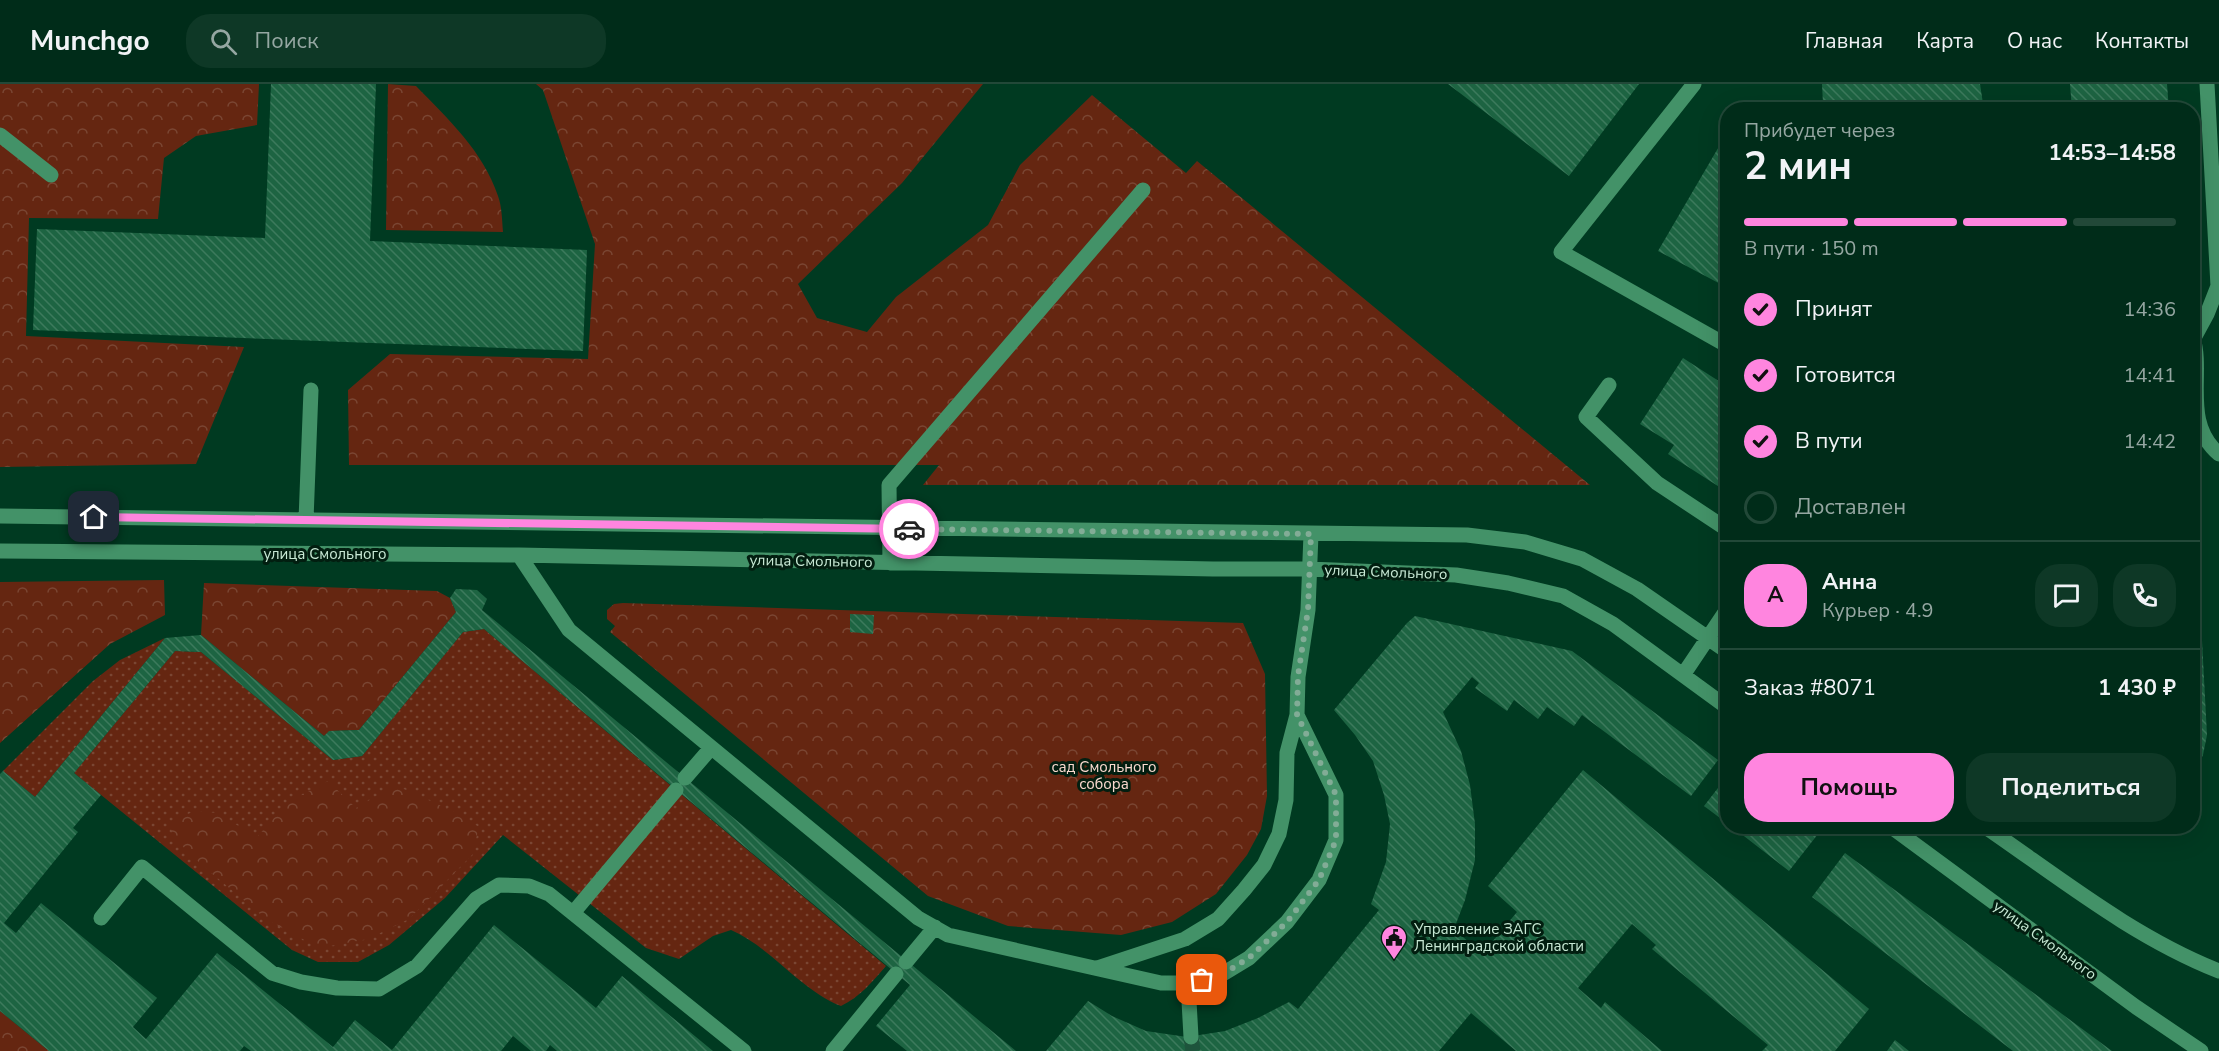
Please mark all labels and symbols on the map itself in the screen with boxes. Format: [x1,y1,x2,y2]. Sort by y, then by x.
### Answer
pin [68,491,119,542]
courier [879,499,939,559]
street label: улица Смольного [264,544,387,564]
street label: улица Смольного [749,550,873,572]
street label: улица Смольного [1324,560,1448,584]
park label: сад Смольного собора [1051,757,1157,794]
street label: улица Смольного [1989,896,2101,984]
place label: Управление ЗАГС Ленинградской области [1413,919,1584,956]
public building icon: Управление ЗАГС Ленинградской области [1379,923,1409,961]
pin [1176,954,1227,1005]

